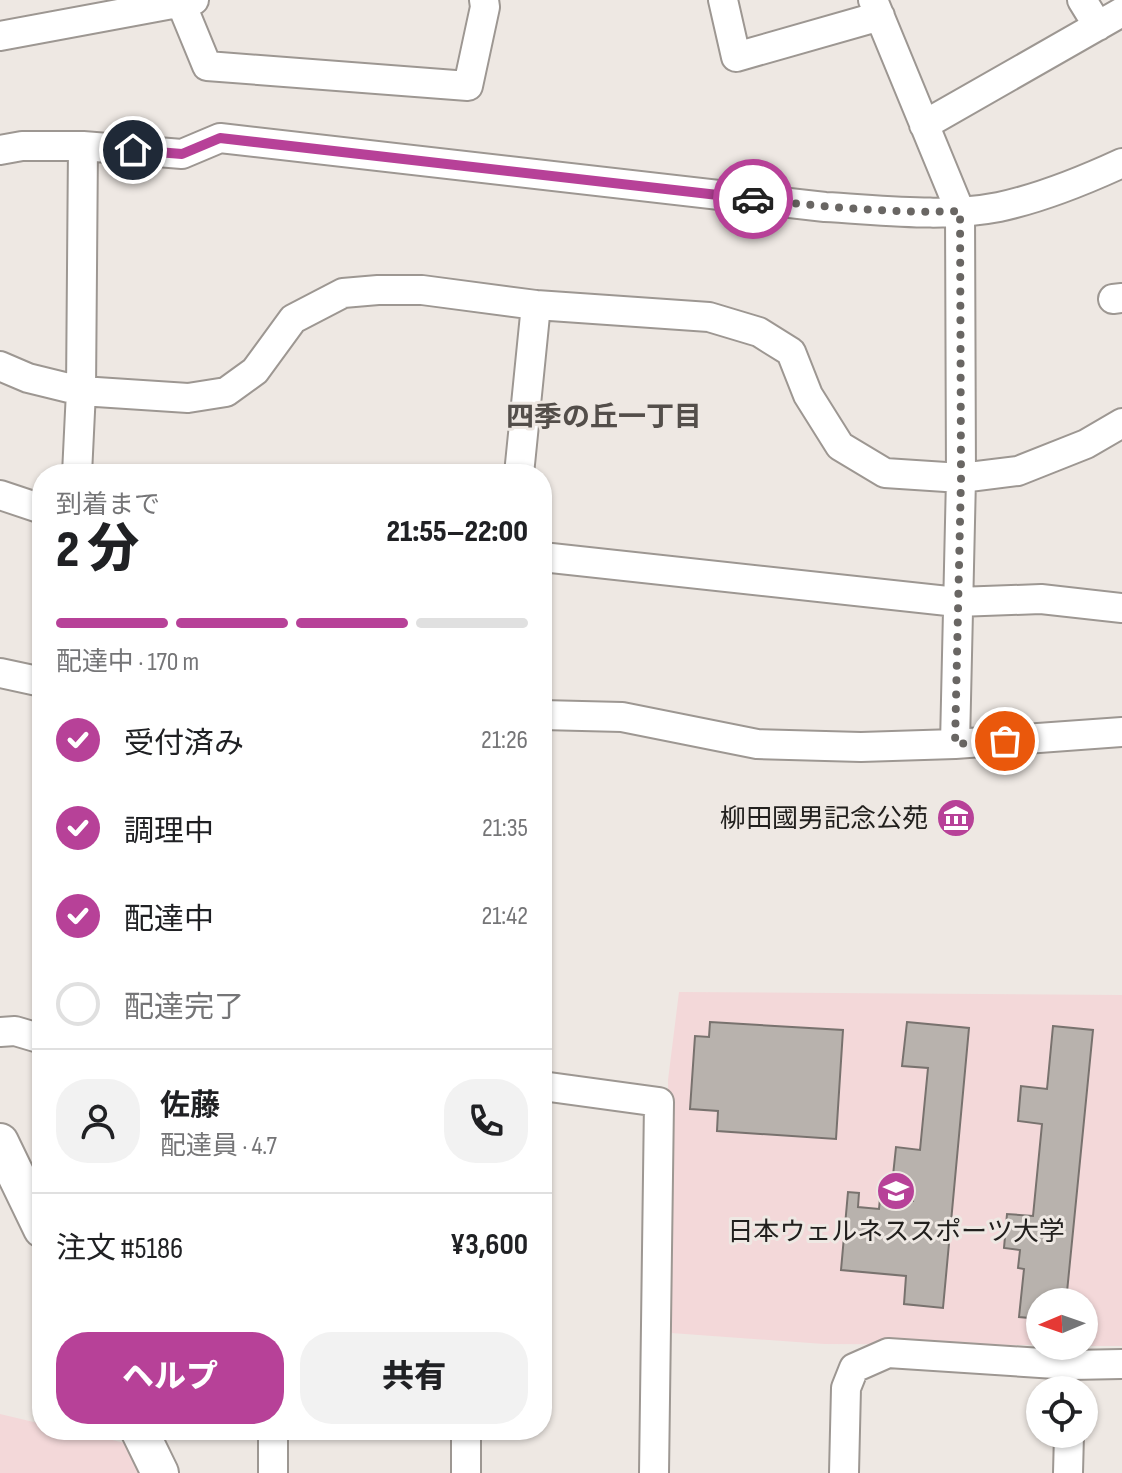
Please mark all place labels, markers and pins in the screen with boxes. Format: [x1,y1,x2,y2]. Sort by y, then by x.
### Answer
pin [99,116,167,184]
pin [971,707,1039,775]
museum icon: 柳田國男記念公苑 [935,797,977,839]
place label: 柳田國男記念公苑 [720,804,928,835]
school or university icon: 日本ウェルネススポーツ大学 [875,1170,917,1212]
place label: 日本ウェルネススポーツ大学 [727,1217,1065,1248]

